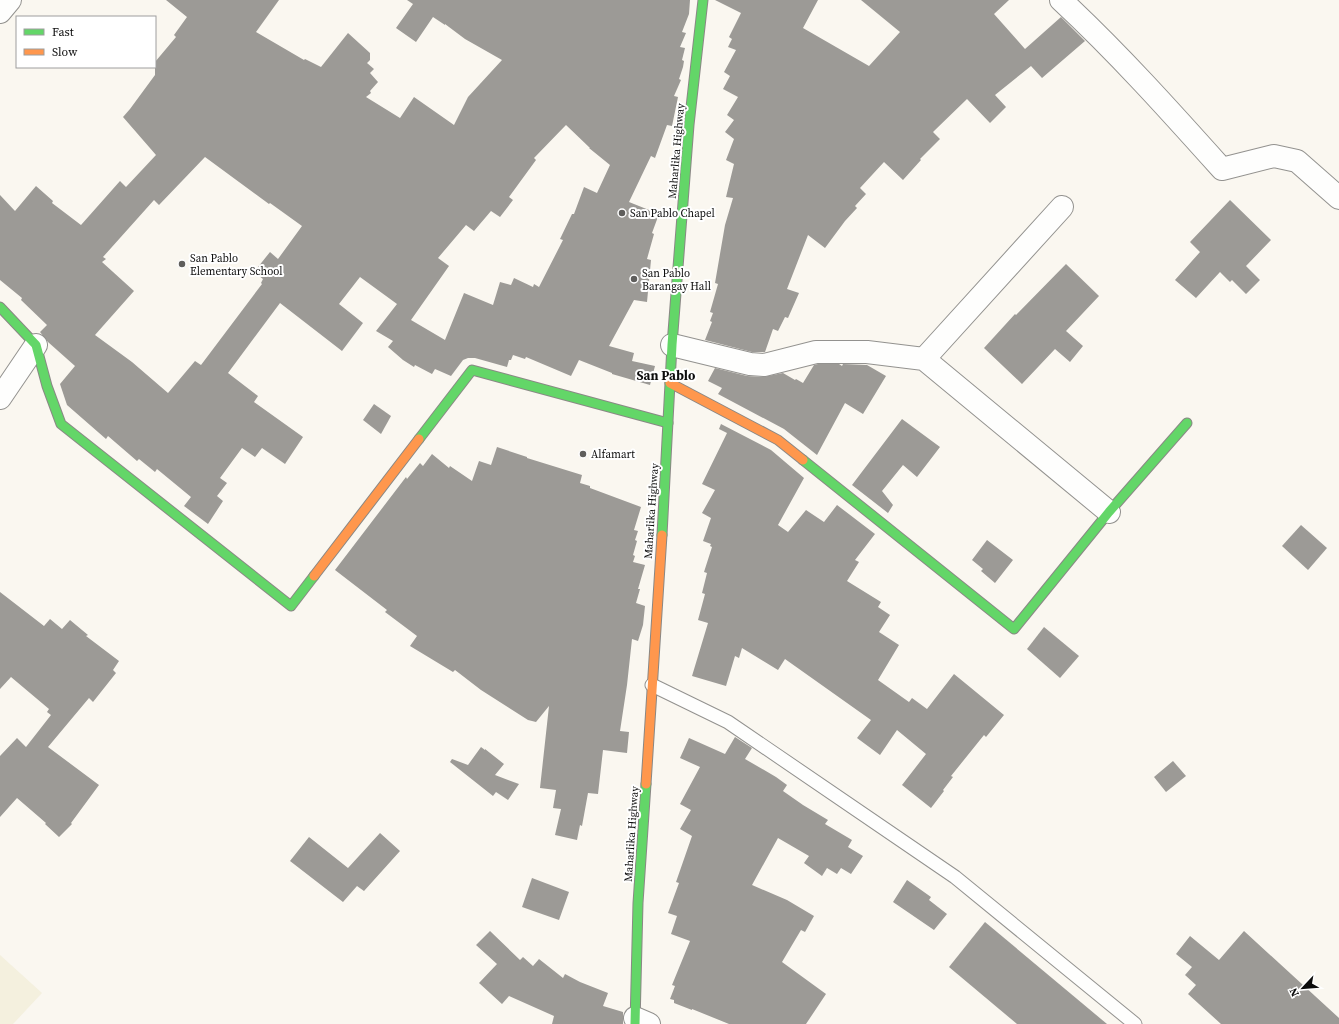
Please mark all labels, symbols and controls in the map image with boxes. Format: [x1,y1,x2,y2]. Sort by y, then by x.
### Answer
legend [16,16,156,68]
text: Fast [52,24,74,40]
text: Slow [52,44,78,60]
street label: Maharlika Highway [665,102,688,199]
place label: San Pablo Chapel [630,206,715,221]
marker: San Pablo Chapel [617,208,627,218]
place label: San Pablo Elementary School [190,251,282,279]
marker: San Pablo Elementary School [177,259,187,269]
place label: San Pablo Barangay Hall [642,266,711,294]
marker: San Pablo Barangay Hall [629,274,639,284]
district label: San Pablo [637,367,695,384]
place label: Alfamart [591,447,635,462]
marker: Alfamart [578,449,588,459]
street label: Maharlika Highway [641,462,662,559]
street label: Maharlika Highway [621,785,642,882]
north arrow [1283,968,1323,1008]
text: N [1286,985,1303,999]

